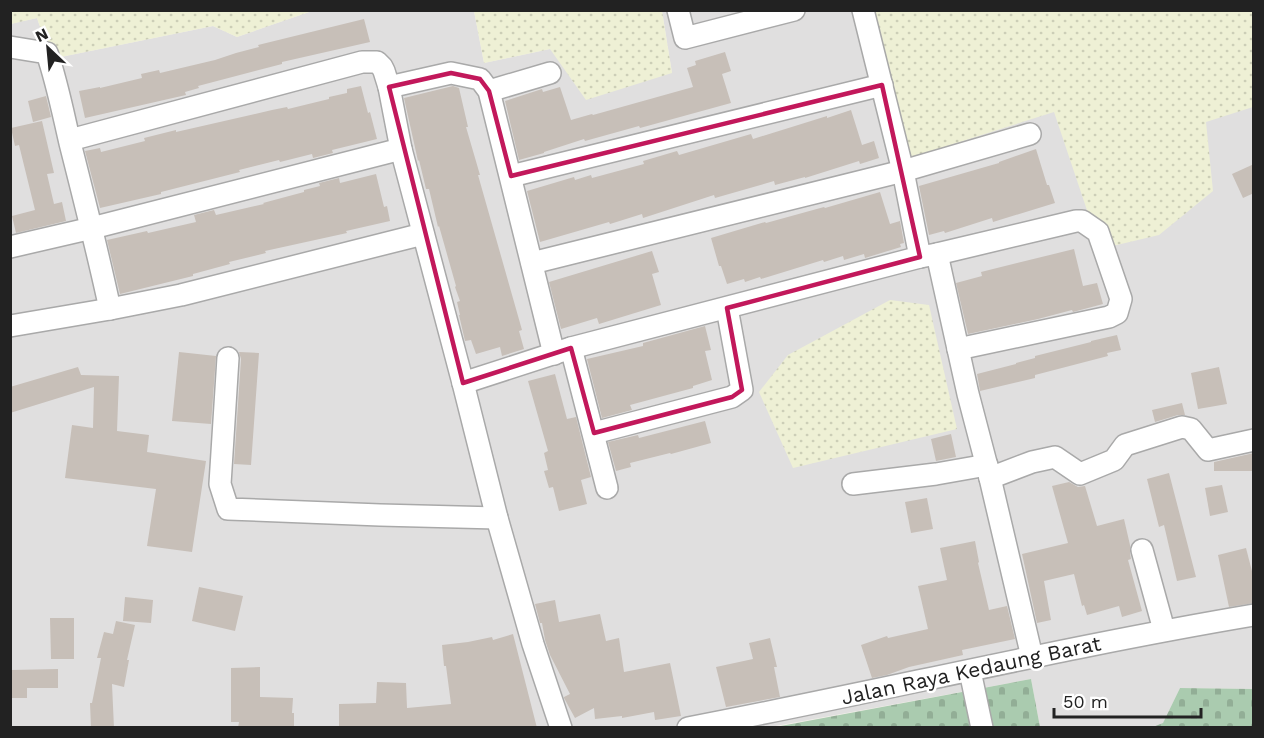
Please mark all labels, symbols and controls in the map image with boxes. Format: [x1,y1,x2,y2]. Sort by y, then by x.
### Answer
north arrow [18,18,78,78]
text: N [32,24,51,46]
street label: Jalan Raya Kedaung Barat [839,630,1103,710]
scale bar [1054,681,1201,719]
text: 50 m [1063,691,1108,712]

